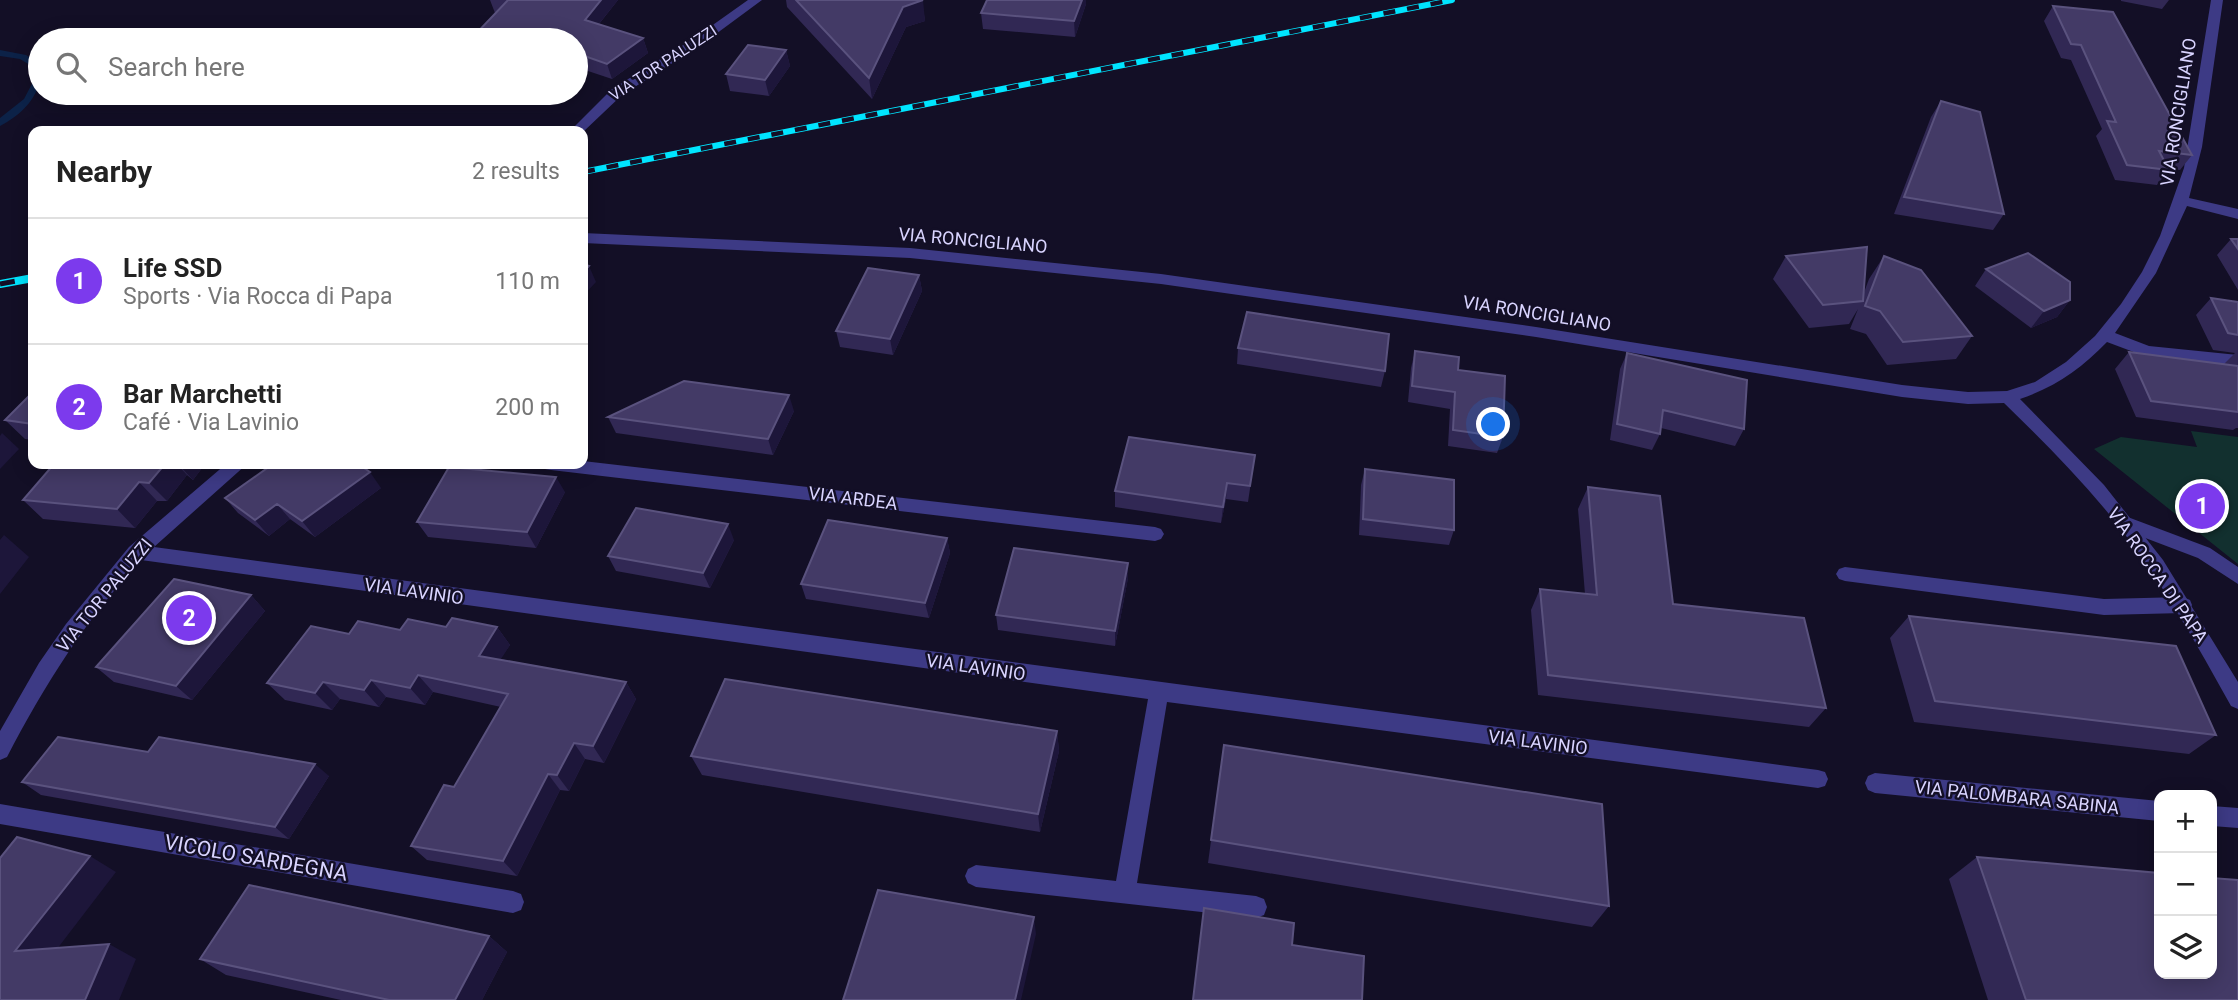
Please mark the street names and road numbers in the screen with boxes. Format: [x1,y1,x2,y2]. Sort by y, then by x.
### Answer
street label: VIA TOR PALUZZI [606,21,720,105]
street label: VIA RONCIGLIANO [2156,36,2200,188]
street label: VIA RONCIGLIANO [898,223,1048,257]
street label: VIA RONCIGLIANO [1461,291,1613,335]
street label: VIA ARDEA [807,482,899,514]
street label: VIA ROCCA DI PAPA [2103,503,2213,647]
street label: VIA TOR PALUZZI [52,534,156,656]
street label: VIA LAVINIO [363,574,465,608]
street label: VIA LAVINIO [925,650,1027,684]
street label: VIA LAVINIO [1487,725,1589,759]
street label: VIA PALOMBARA SABINA [1914,776,2120,818]
street label: VICOLO SARDEGNA [163,830,350,886]

